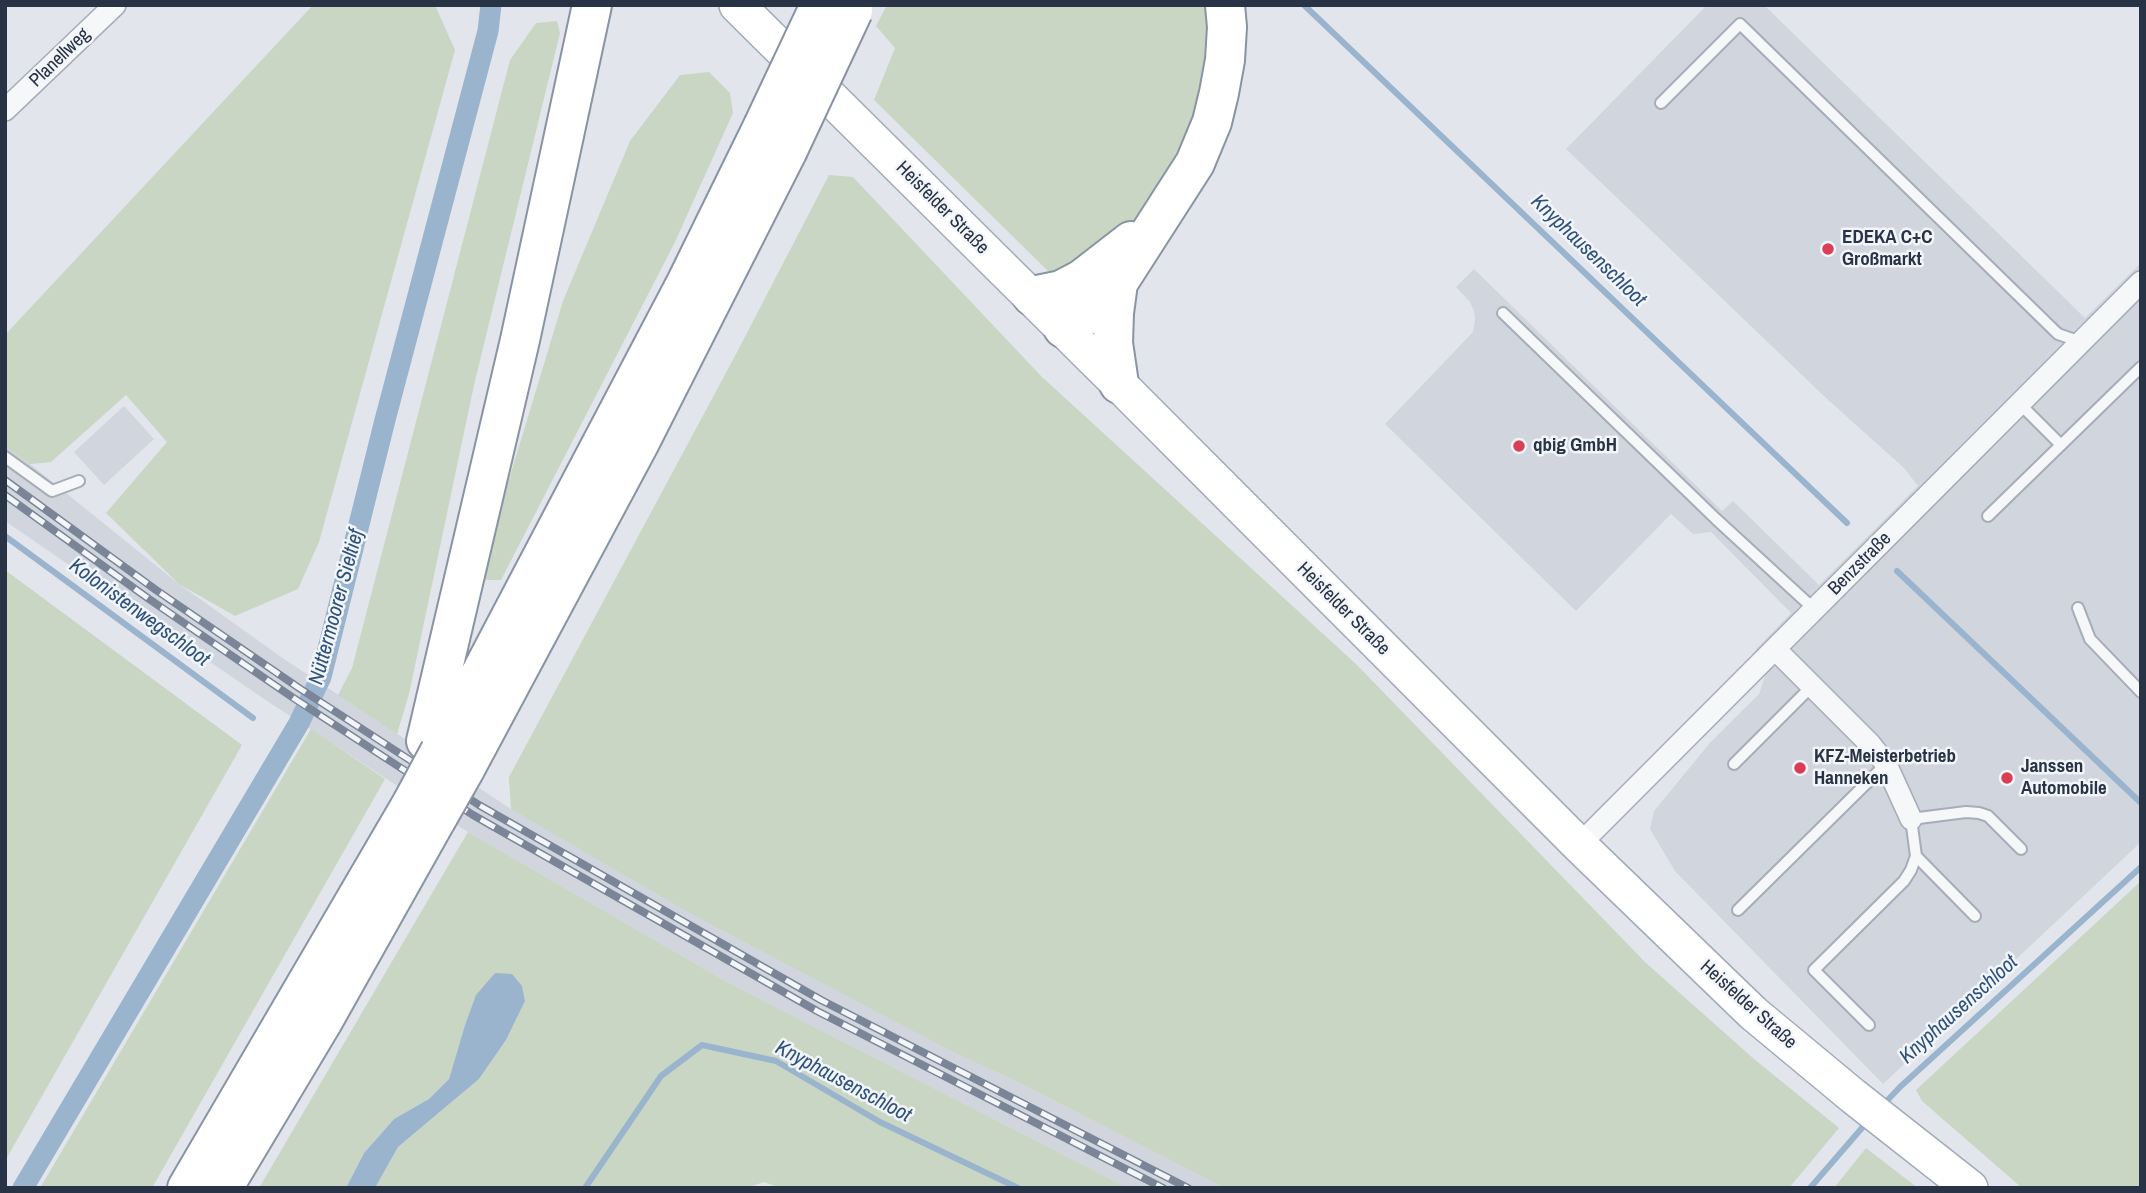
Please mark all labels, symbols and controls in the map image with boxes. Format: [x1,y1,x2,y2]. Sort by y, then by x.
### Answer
street label: Planellweg [25,24,95,92]
street label: Heisfelder Straße [891,157,993,259]
water label: Knyphausenschloot [1525,190,1651,312]
place label: EDEKA C+C Großmarkt [1842,227,1932,271]
marker: EDEKA C+C Großmarkt [1820,241,1836,257]
place label: qbig GmbH [1533,435,1617,457]
marker: qbig GmbH [1511,438,1527,454]
water label: Nüttermoorer Sieltief [304,527,370,687]
street label: Benzstraße [1824,528,1896,600]
water label: Kolonistenwegschloot [64,554,214,672]
street label: Heisfelder Straße [1292,558,1394,660]
place label: KFZ-Meisterbetrieb Hanneken [1814,746,1956,790]
place label: Janssen Automobile [2021,756,2107,800]
marker: KFZ-Meisterbetrieb Hanneken [1792,760,1808,776]
marker: Janssen Automobile [1999,770,2015,786]
water label: Knyphausenschloot [1895,950,2023,1070]
street label: Heisfelder Straße [1695,956,1801,1054]
water label: Knyphausenschloot [771,1036,915,1128]

